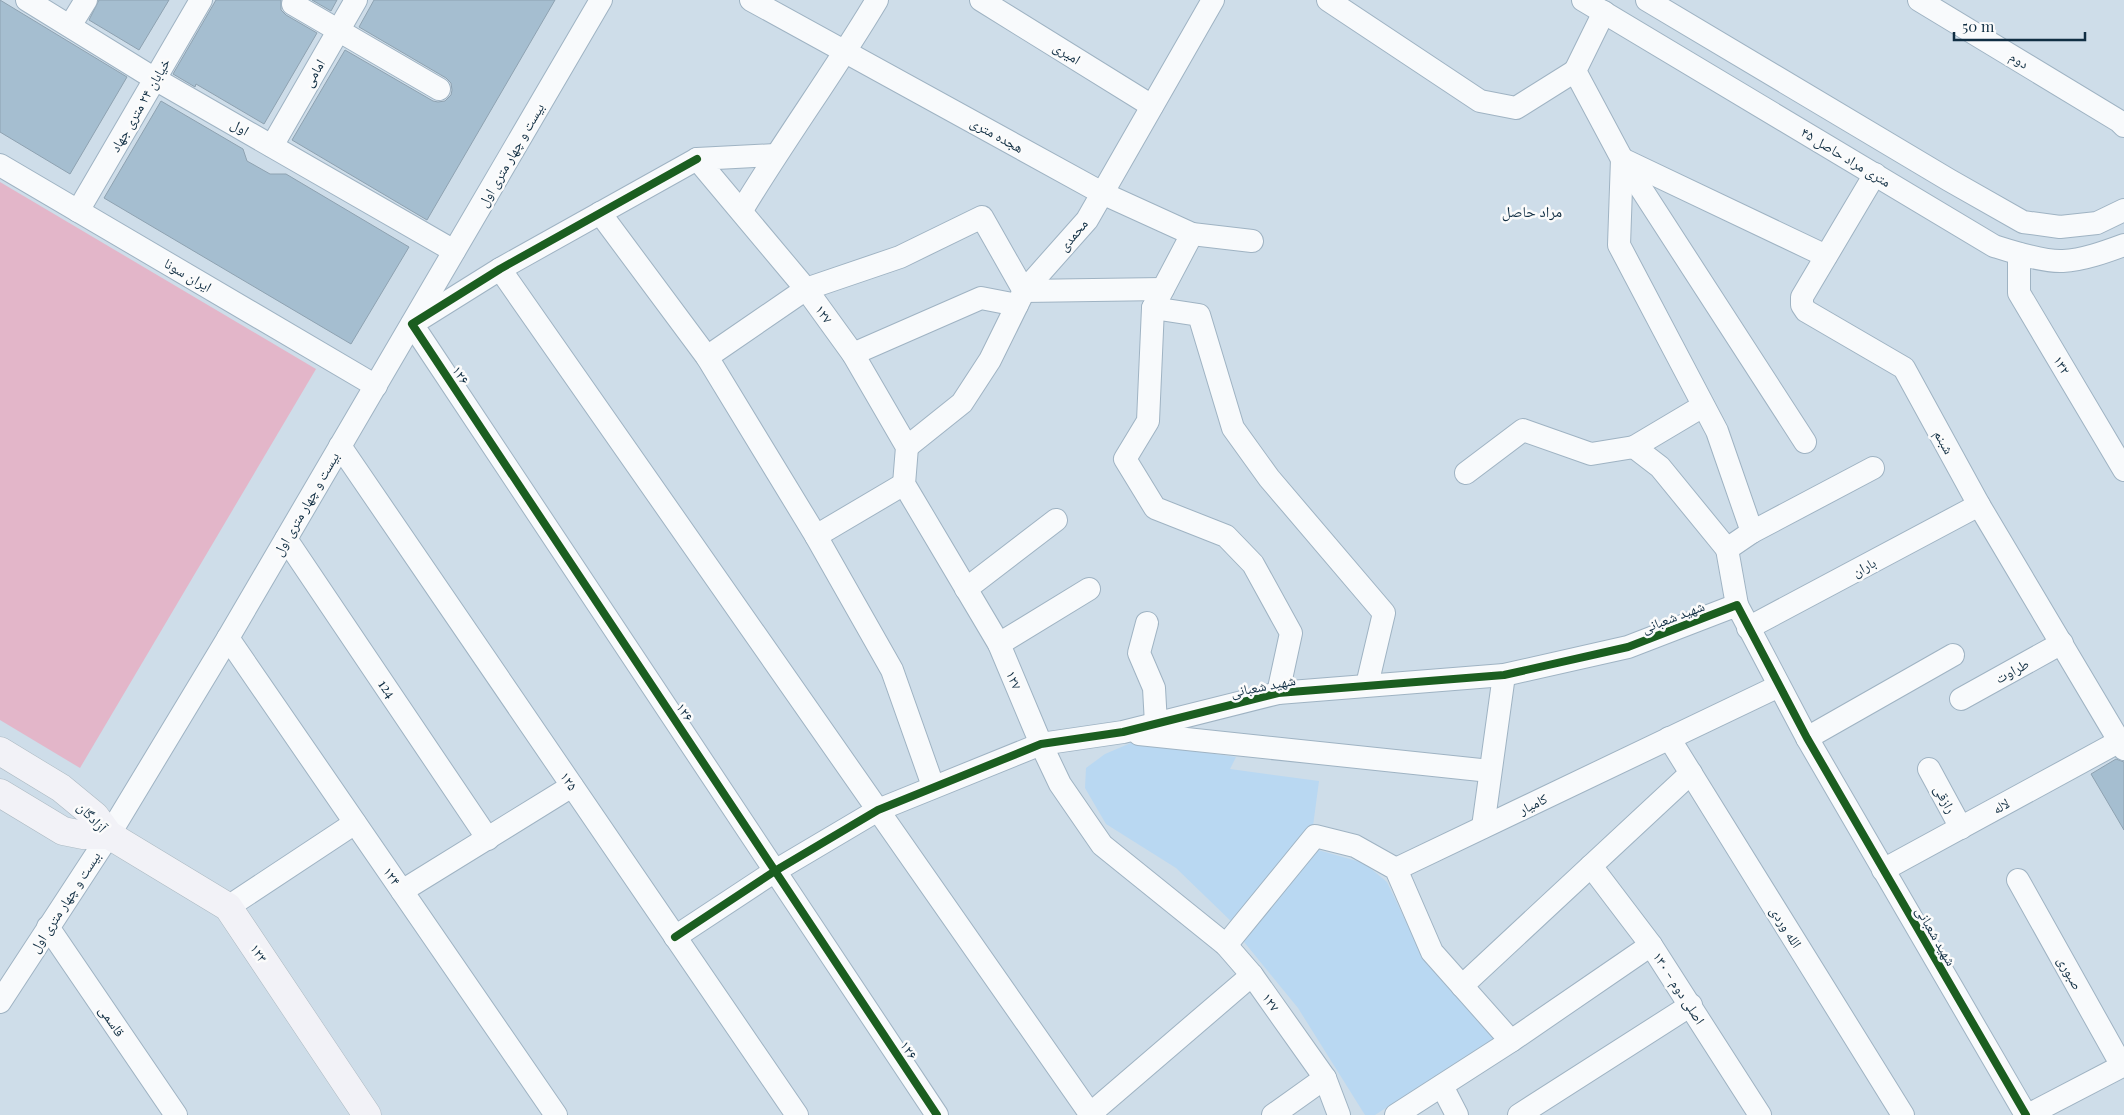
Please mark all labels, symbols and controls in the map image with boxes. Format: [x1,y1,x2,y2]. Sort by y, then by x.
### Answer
scale bar [1954,10,2085,42]
text: 50 m [1962,16,1995,36]
street label: امیری [1050,37,1085,68]
street label: دوم [2006,46,2033,74]
street label: خیابان ۲۴ متری جهاد [105,54,174,155]
street label: امامی [298,55,329,90]
street label: بیست و چهار متری اول [473,99,548,210]
street label: هجده متری [967,112,1027,157]
street label: اول [228,114,253,139]
street label: ۴۵ متری مراد حاصل [1798,122,1895,191]
district label: مراد حاصل [1502,201,1562,222]
street label: محمدی [1054,214,1092,255]
street label: ایران سونا [161,253,216,296]
street label: ۱۲۷ [811,300,838,327]
street label: ۱۳۲ [2049,352,2075,378]
street label: ۱۲۶ [448,362,475,388]
street label: شبنم [1929,426,1959,458]
street label: بیست و چهار متری اول [268,448,343,559]
street label: باران [1849,552,1879,581]
street label: شهید شعبانی [1639,596,1707,637]
street label: طراوت [1992,654,2032,687]
street label: ۱۲۷ [1002,667,1027,692]
street label: شهید شعبانی [1229,670,1297,701]
street label: 124 [374,676,401,702]
street label: ۱۲۶ [672,699,699,725]
street label: ۱۲۵ [556,768,583,794]
street label: رازقی [1930,781,1961,816]
street label: کامیار [1514,788,1550,819]
street label: لاله [1989,793,2013,818]
street label: آزادگان [73,797,112,836]
street label: بیست و چهار متری اول [25,847,105,956]
street label: ۱۲۴ [379,863,406,889]
street label: الله وردی [1766,902,1807,951]
street label: شهید شعبانی [1912,902,1961,969]
street label: ۱۲۳ [246,940,273,966]
street label: اصلی دوم - ۱۳۰ [1648,948,1710,1028]
street label: صبوری [2053,953,2087,993]
street label: ۱۲۷ [1258,989,1285,1015]
street label: قاسمی [95,1001,130,1040]
street label: ۱۲۶ [896,1037,923,1063]

